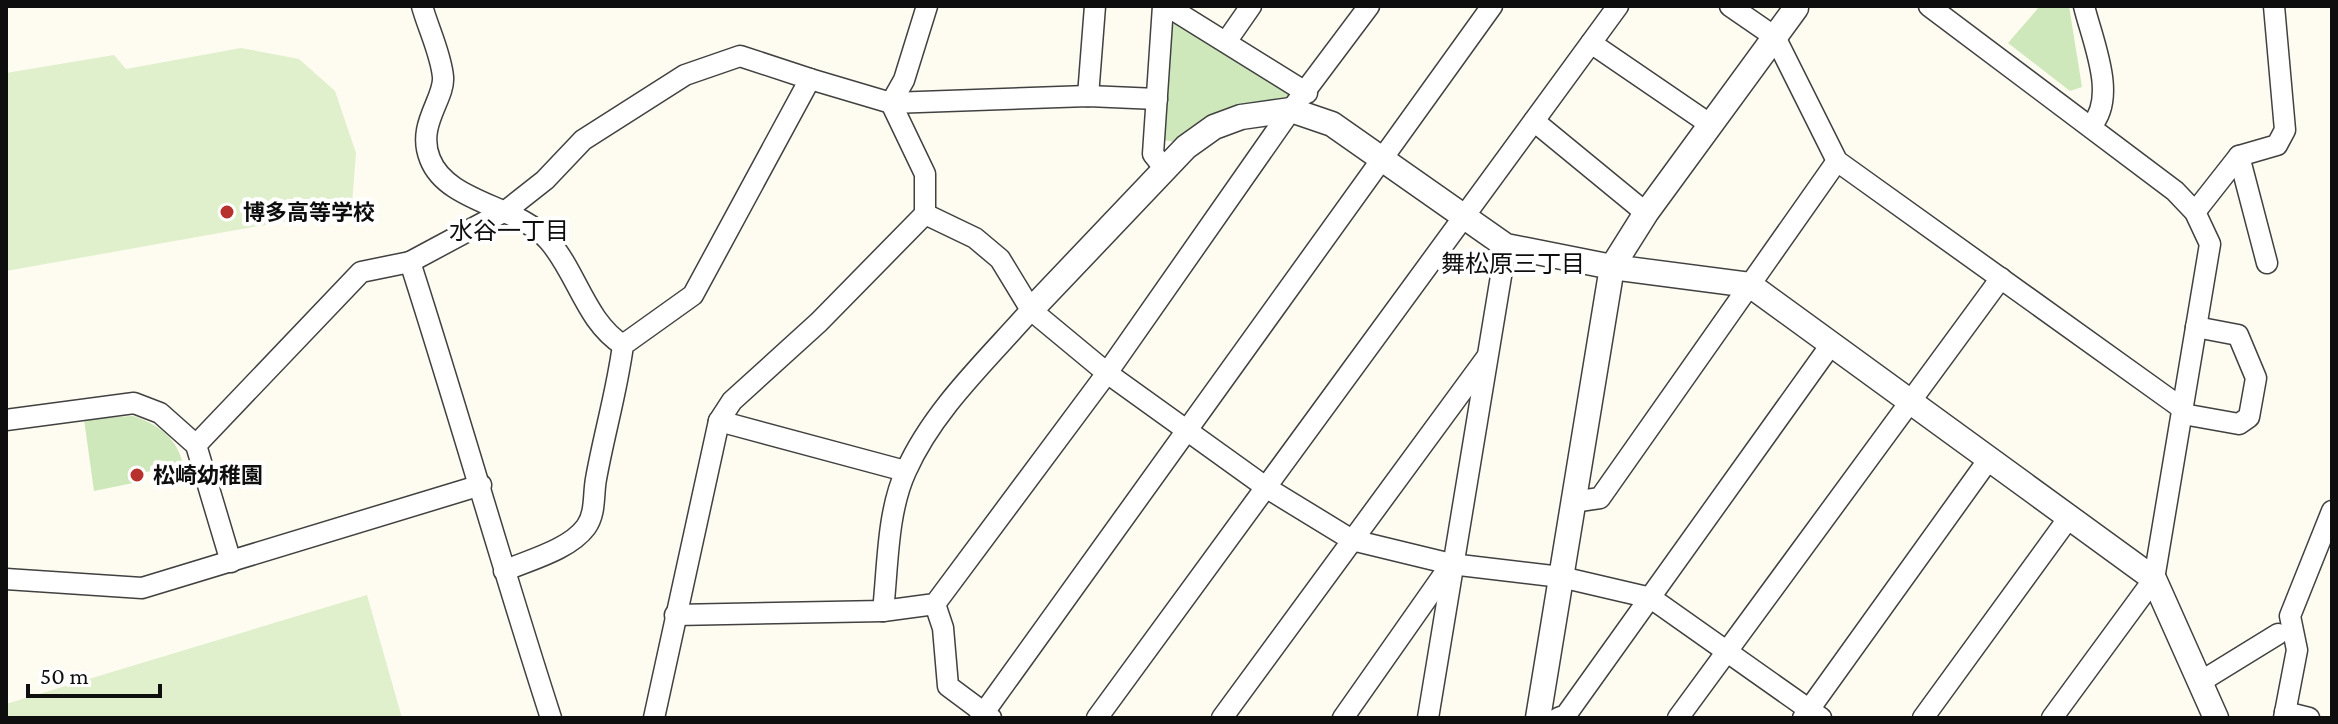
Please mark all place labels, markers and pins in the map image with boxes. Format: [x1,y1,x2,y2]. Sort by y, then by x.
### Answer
place label: 博多高等学校 [243,200,375,225]
marker: 博多高等学校 [218,203,236,221]
place label: 松崎幼稚園 [153,463,263,488]
marker: 松崎幼稚園 [128,466,146,484]

